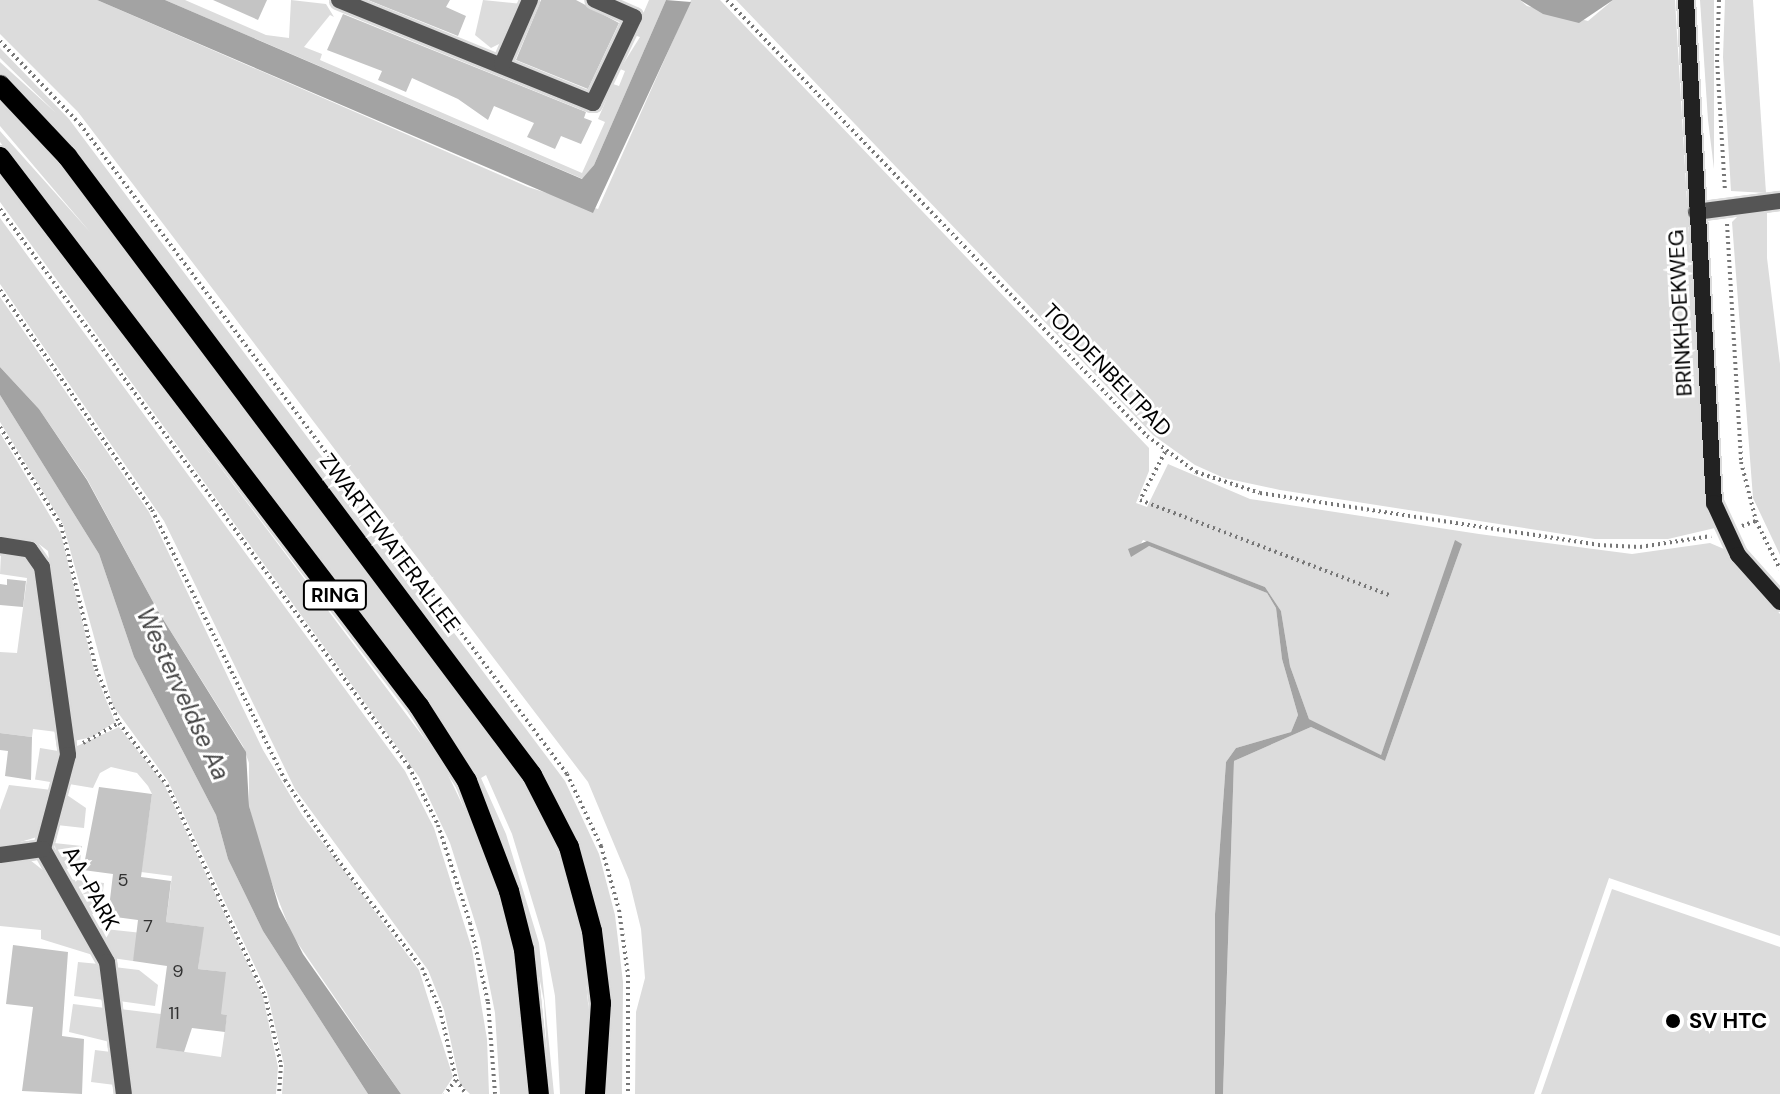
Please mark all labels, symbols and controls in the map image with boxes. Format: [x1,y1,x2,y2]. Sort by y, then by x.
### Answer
street label: BRINKHOEKWEG [1662,229,1698,397]
street label: TODDENBELTPAD [1037,298,1177,442]
street label: ZWARTEWATERALLEE [314,448,466,638]
road number: RING [301,579,369,611]
water label: Westerveldse Aa [130,603,236,785]
street label: AA-PARK [57,841,125,935]
house number: 5 [118,869,128,891]
house number: 7 [143,915,153,937]
house number: 9 [172,960,184,982]
house number: 11 [168,1002,180,1024]
place label: SV HTC [1689,1008,1767,1034]
marker: SV HTC [1664,1012,1682,1030]

